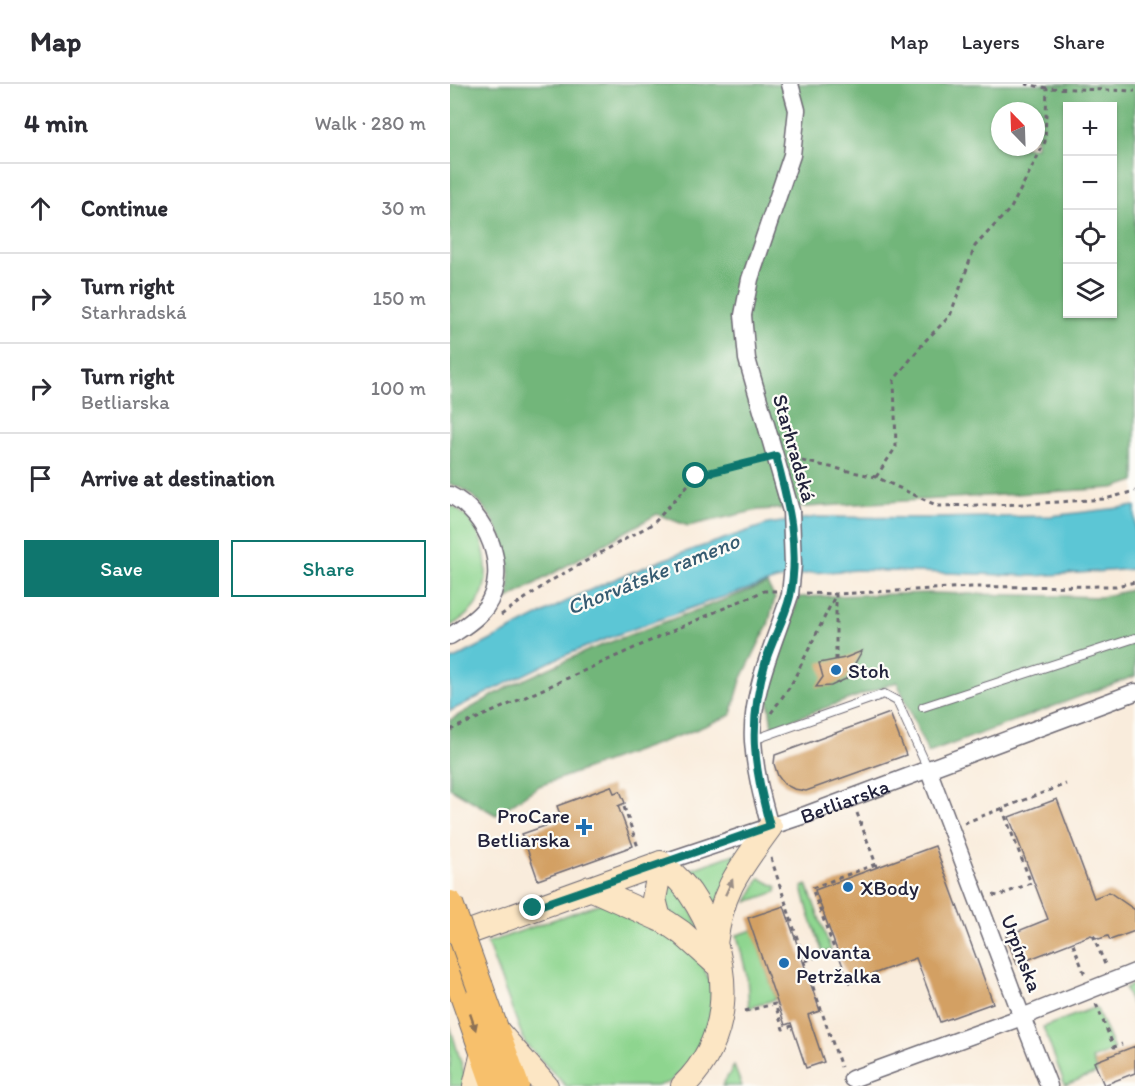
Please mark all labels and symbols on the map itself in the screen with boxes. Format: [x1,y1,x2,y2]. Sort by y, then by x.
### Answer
north arrow [991,102,1045,156]
street label: Starhradská [768,391,822,505]
route start [682,462,708,488]
water label: Chorvátske rameno [563,527,744,621]
place label: Stoh [848,658,889,683]
marker: Stoh [829,663,843,677]
street label: Betliarska [797,772,893,828]
place label: ProCare Betliarska [477,803,570,852]
marker: ProCare Betliarska [575,818,593,836]
place label: XBody [860,875,919,900]
one-way arrow [724,878,734,896]
marker: XBody [841,880,855,894]
route end [519,894,545,920]
street label: Urpínska [996,911,1048,995]
place label: Novanta Petržalka [796,939,881,988]
marker: Novanta Petržalka [777,956,791,970]
one-way arrow [468,1014,478,1032]

